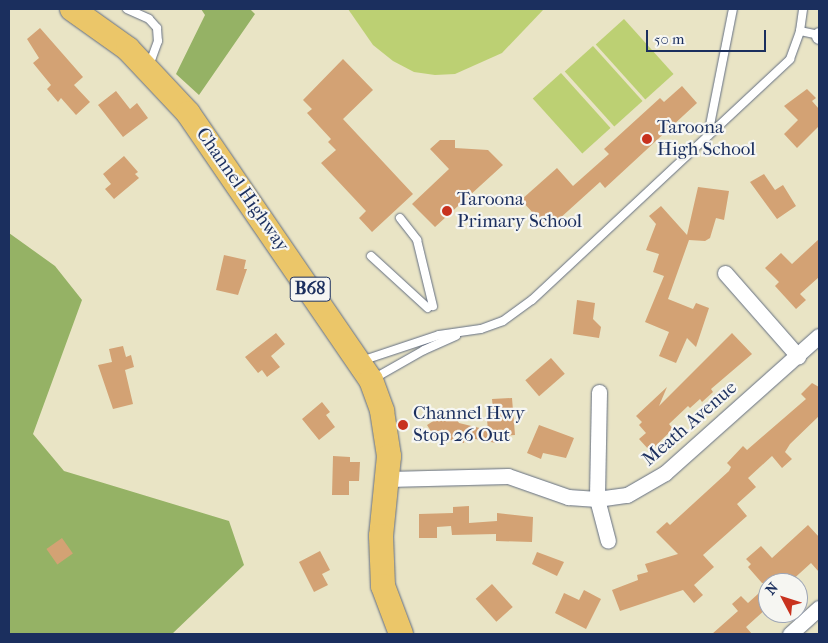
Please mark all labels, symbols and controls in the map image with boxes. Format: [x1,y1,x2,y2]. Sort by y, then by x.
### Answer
scale bar [648,20,768,52]
text: 50 m [654,30,684,48]
place label: Taroona High School [657,117,756,161]
street label: Channel Highway [191,124,293,256]
marker: Taroona High School [641,133,653,145]
place label: Taroona Primary School [457,189,582,233]
marker: Taroona Primary School [441,205,453,217]
road number: B68 [289,274,331,304]
street label: Meath Avenue [638,377,742,471]
place label: Channel Hwy Stop 26 Out [413,403,525,447]
marker: Channel Hwy Stop 26 Out [397,419,409,431]
north arrow [758,573,808,623]
text: N [762,579,782,598]

